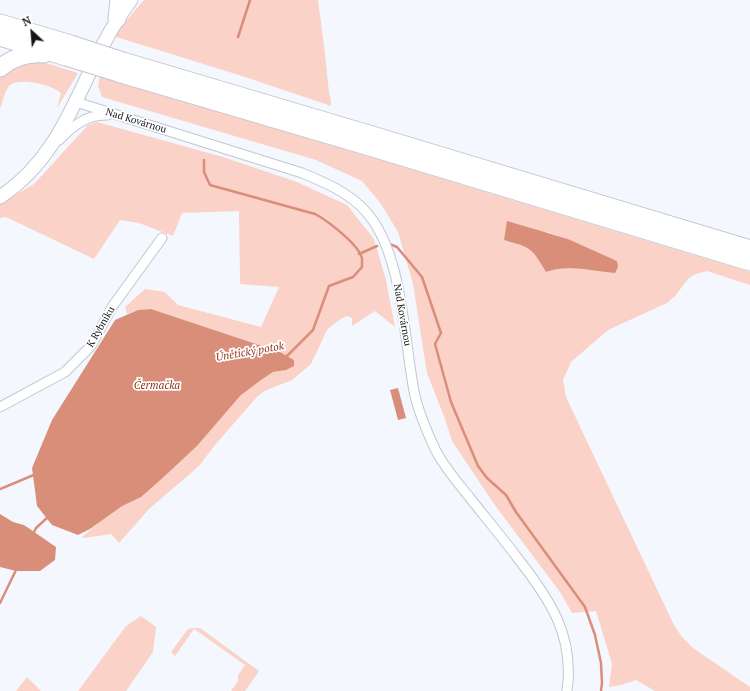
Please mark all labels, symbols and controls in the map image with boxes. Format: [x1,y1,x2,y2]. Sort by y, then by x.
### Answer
north arrow [12,12,52,52]
text: N [20,13,34,29]
street label: Nad Kovárnou [104,106,168,136]
street label: Nad Kovárnou [391,283,413,347]
street label: K Rybníku [84,304,118,350]
water label: Únětický potok [215,340,285,364]
water label: Čermačka [134,379,180,393]

